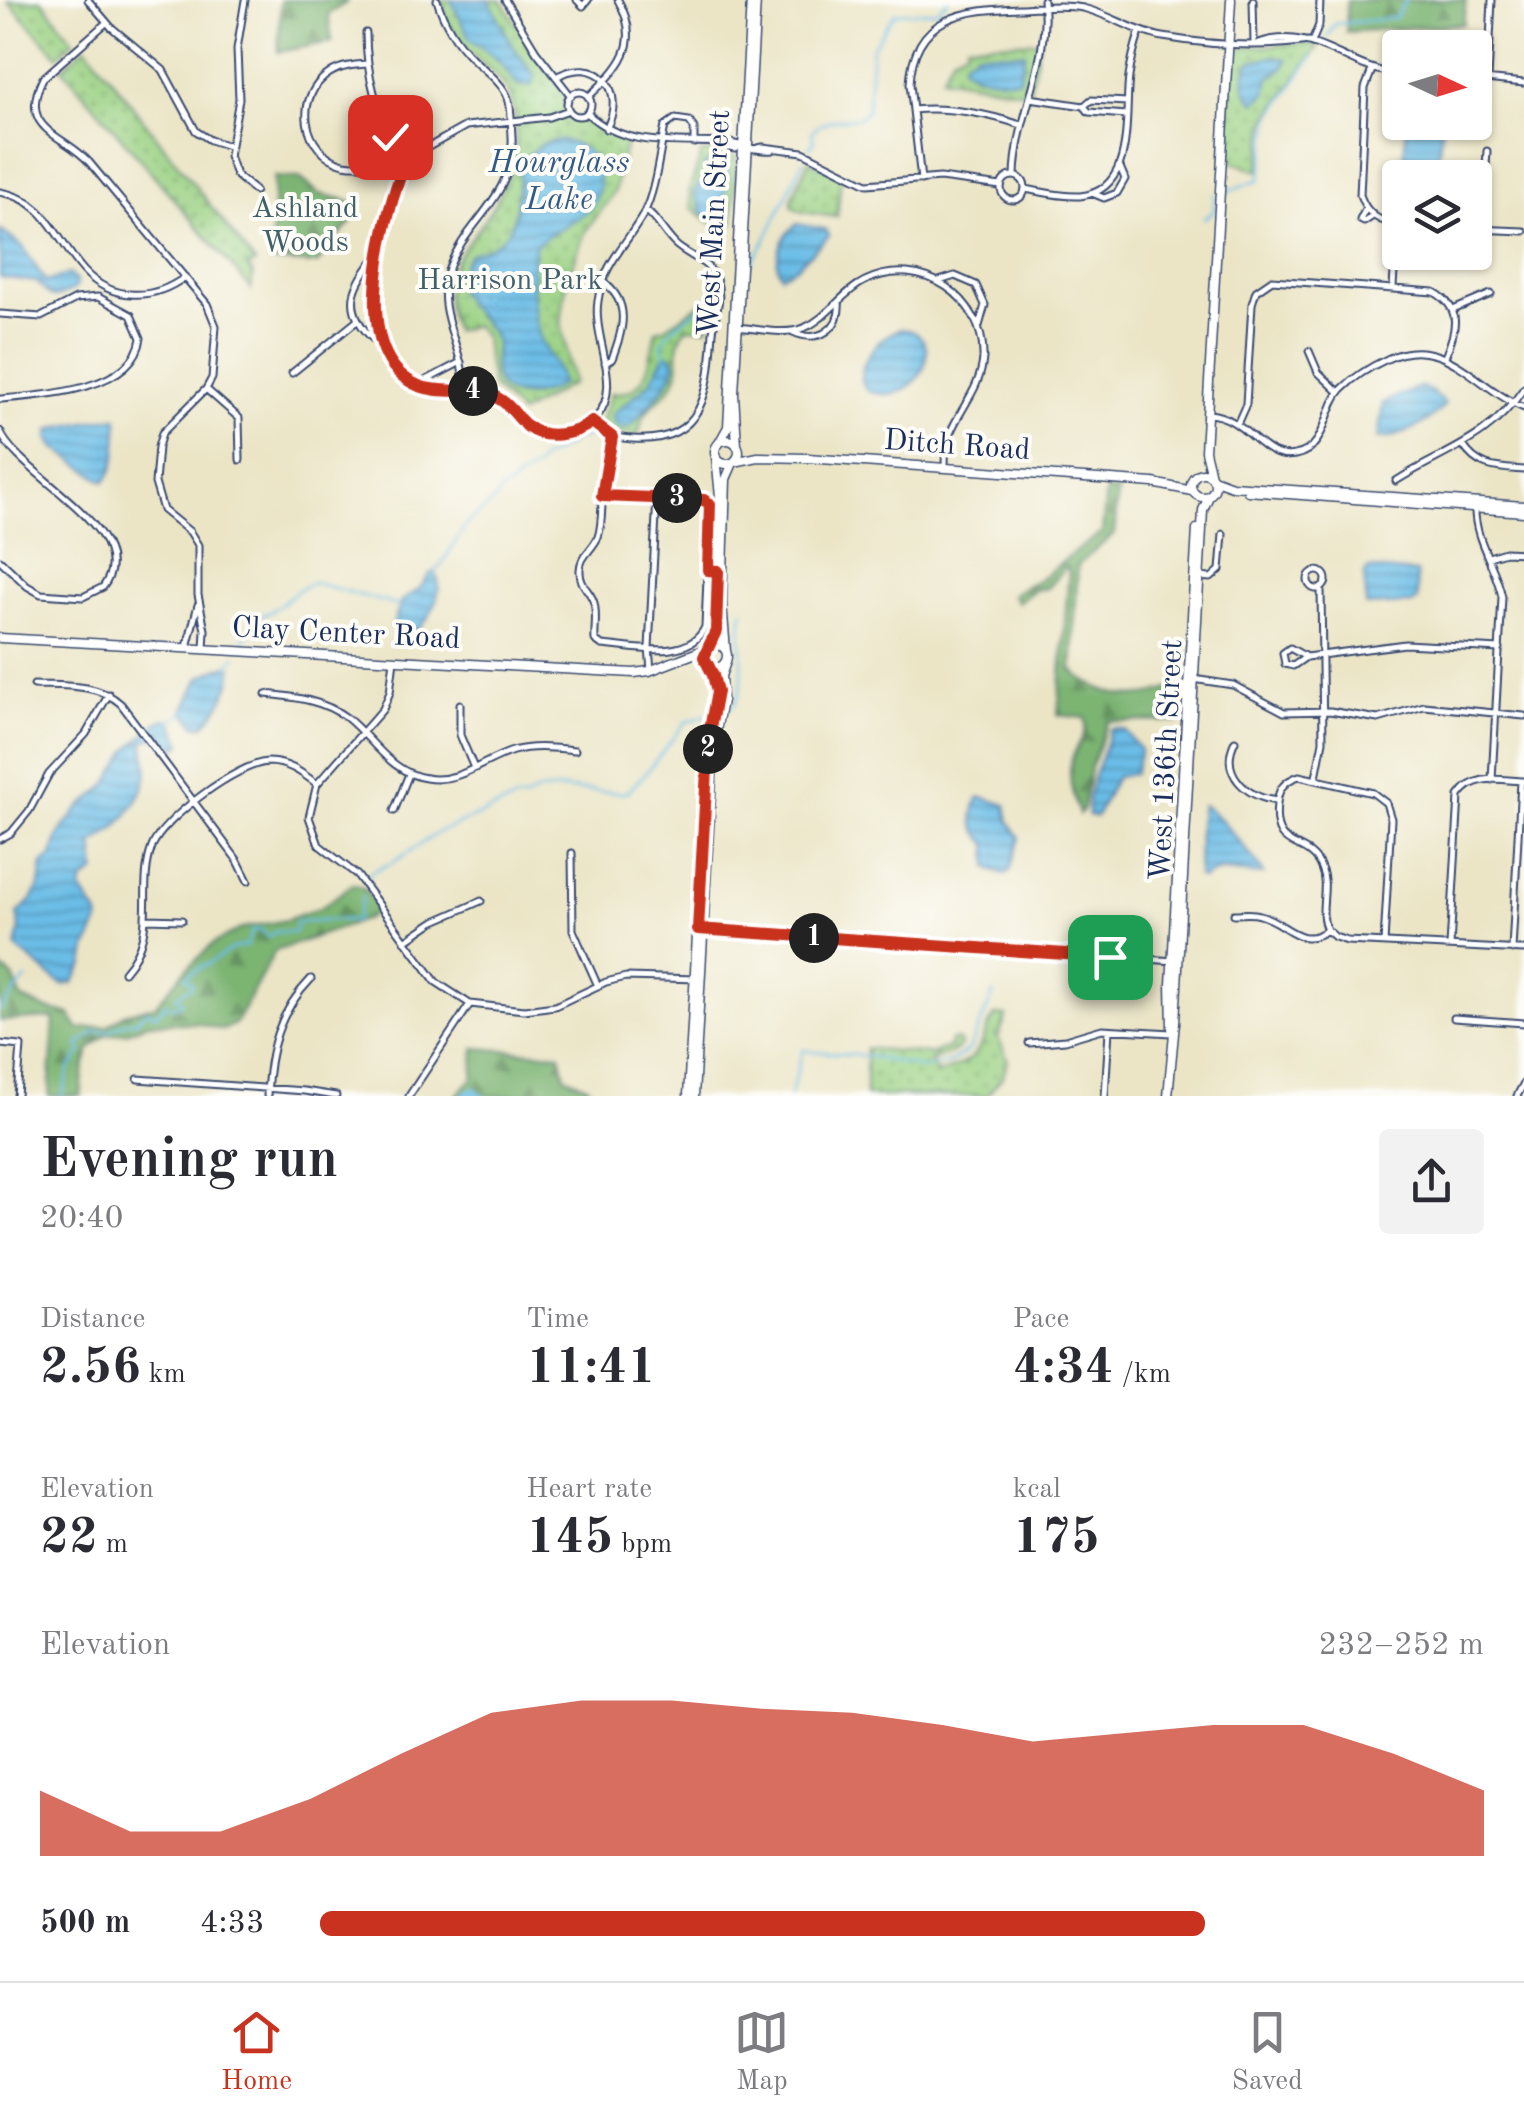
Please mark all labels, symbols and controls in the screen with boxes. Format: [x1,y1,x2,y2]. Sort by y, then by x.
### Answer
north arrow [1382,30,1492,140]
map controls [1382,30,1492,270]
pin [348,95,433,180]
street label: West Main Street [694,109,736,337]
icon: check [363,110,418,165]
water label: Hourglass Lake [487,148,630,217]
button: layers [1382,160,1492,270]
park label: Ashland Woods [251,194,359,258]
park label: Harrison Park [417,266,603,296]
pin: 4 [448,366,498,416]
text: 4 [465,377,481,405]
street label: Ditch Road [883,426,1031,466]
pin: 3 [652,473,702,523]
text: 3 [669,484,685,512]
street label: Clay Center Road [231,613,461,655]
street label: West 136th Street [1146,638,1188,882]
pin: 2 [683,724,733,774]
text: 2 [700,735,716,763]
pin: 1 [789,913,839,963]
pin [1068,915,1153,1000]
text: 1 [806,924,822,952]
icon: arrive [1083,930,1138,985]
button: share [1379,1129,1484,1234]
text: Evening run [40,1134,338,1189]
text: 20:40 [40,1203,123,1235]
text: Distance [40,1306,145,1334]
text: Time [526,1306,589,1334]
text: Pace [1013,1306,1069,1334]
text: 2.56 [40,1344,141,1394]
text: 11:41 [526,1344,656,1394]
text: 4:34 [1013,1344,1114,1394]
text: km [141,1361,186,1389]
text: /km [1114,1361,1171,1389]
text: Elevation [40,1476,154,1504]
text: Heart rate [526,1476,652,1504]
text: kcal [1013,1476,1061,1504]
text: 22 [40,1514,98,1564]
text: 145 [526,1514,613,1564]
text: 175 [1013,1514,1100,1564]
text: m [98,1531,128,1559]
text: bpm [613,1531,672,1559]
text: Elevation [40,1630,170,1662]
text: 232–252 m [1318,1630,1484,1662]
text: 500 m [40,1908,130,1940]
text: 4:33 [200,1908,265,1940]
tab: Home [221,2005,292,2100]
tab: Map [734,2005,789,2100]
tab: Saved [1232,2005,1303,2100]

